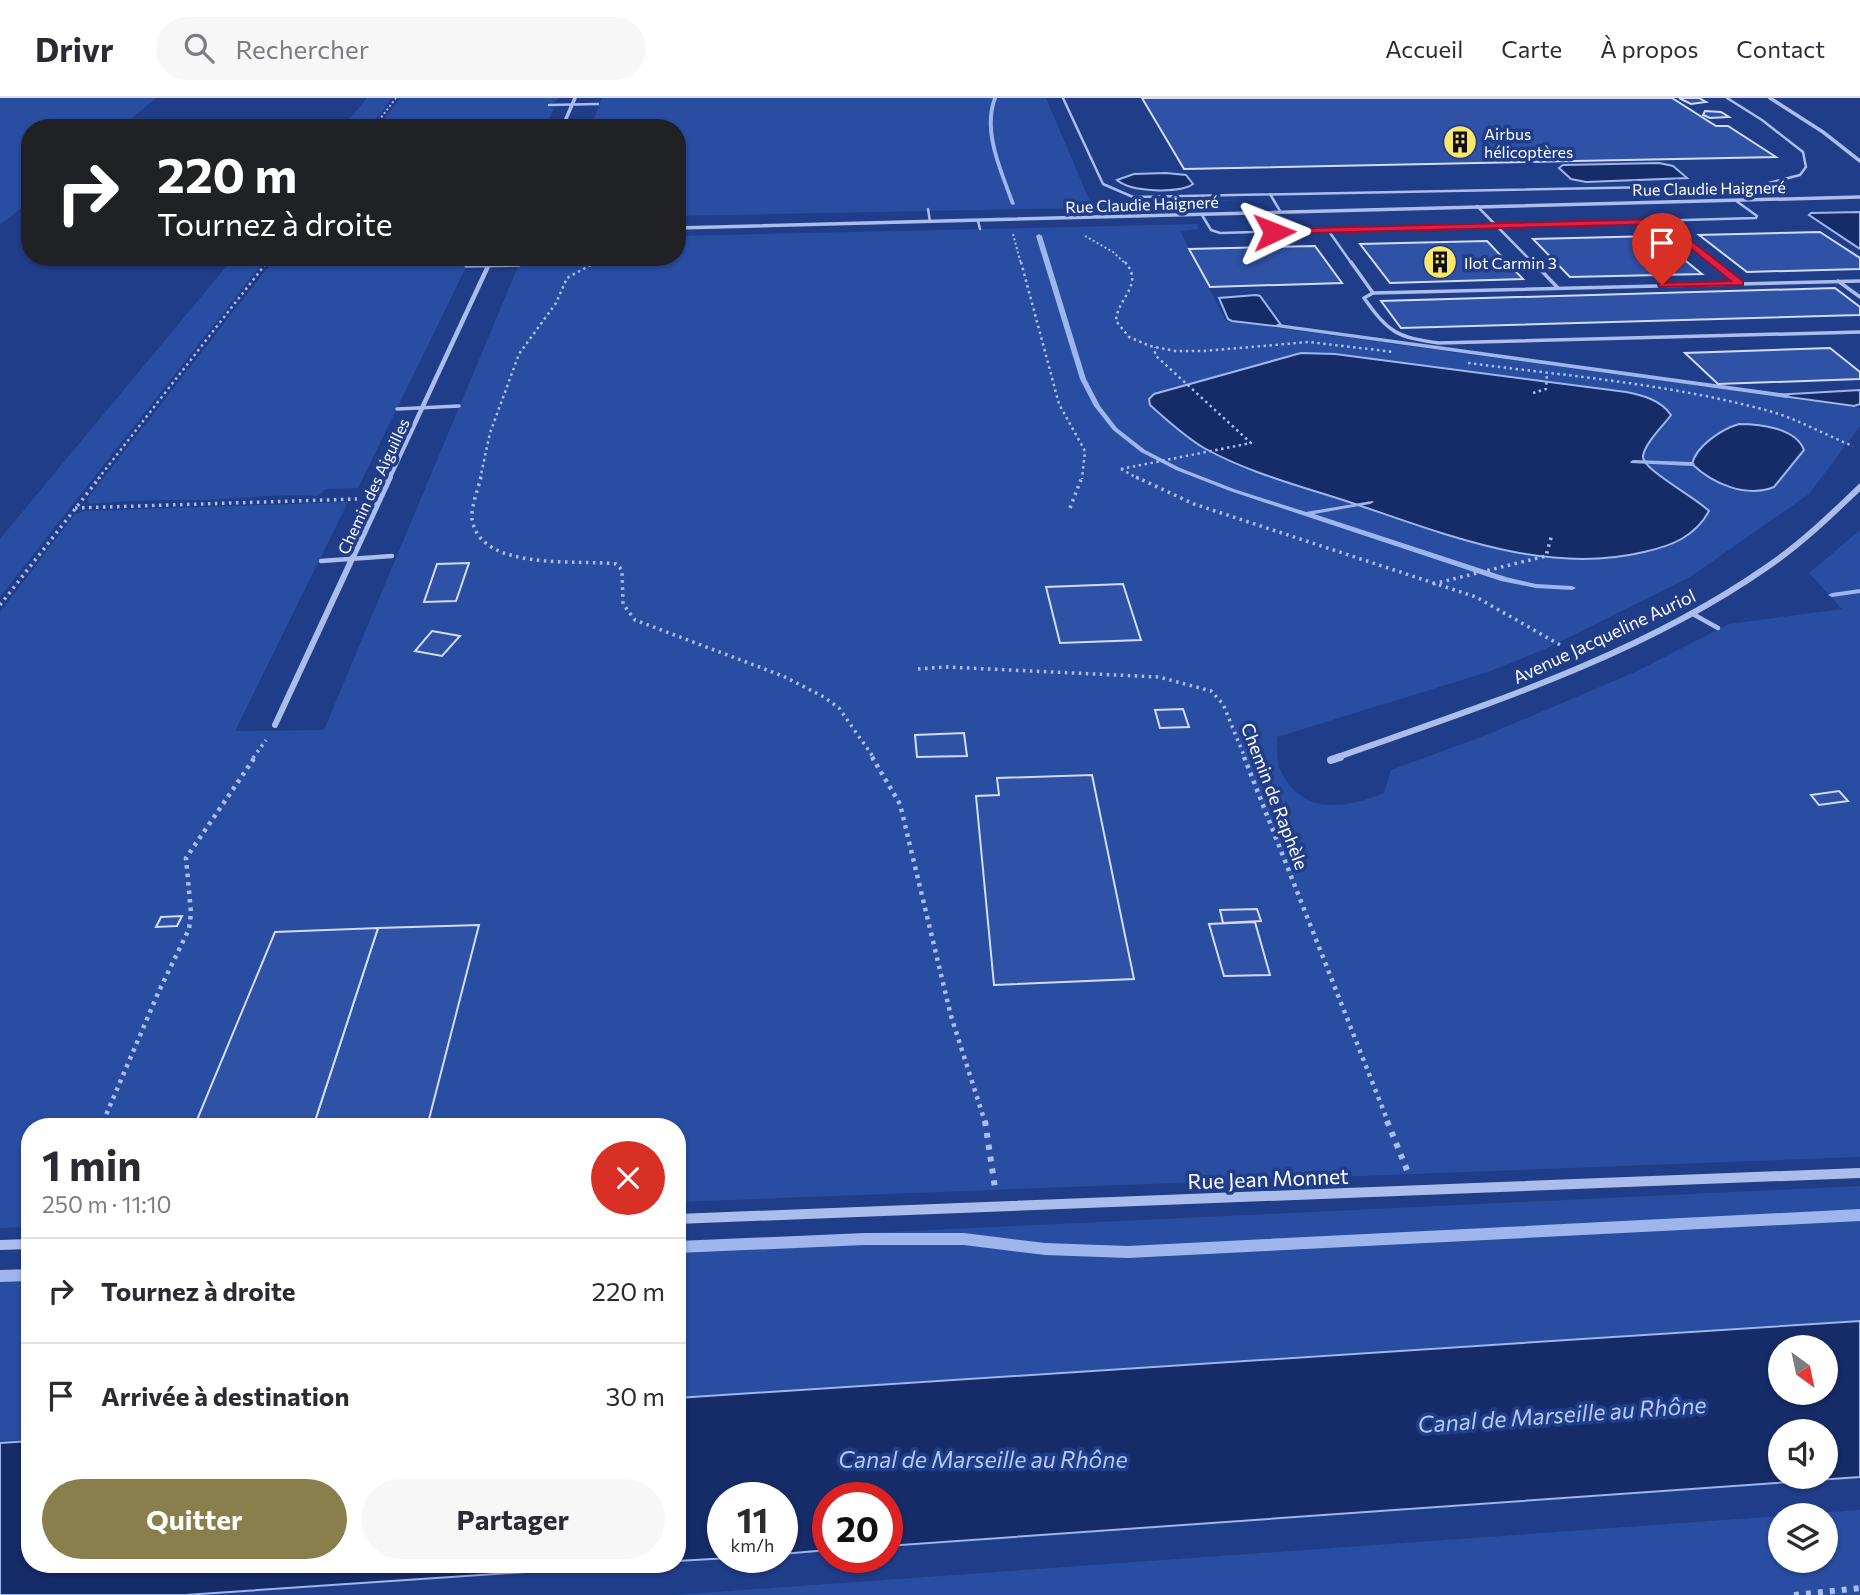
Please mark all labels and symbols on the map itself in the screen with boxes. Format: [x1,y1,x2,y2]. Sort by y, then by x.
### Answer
building icon: Airbus hélicoptères [1441,123,1479,161]
place label: Airbus hélicoptères [1484,124,1573,161]
street label: Rue Claudie Haigneré [1632,177,1786,199]
street label: Rue Claudie Haigneré [1065,192,1219,216]
position arrow [1237,195,1311,269]
pin [1632,213,1692,285]
building icon: Ilot Carmin 3 [1421,243,1459,281]
place label: Ilot Carmin 3 [1464,253,1557,272]
street label: Chemin des Aiguilles [333,415,413,557]
street label: Avenue Jacqueline Auriol [1509,584,1699,688]
street label: Chemin de Raphèle [1237,719,1313,873]
street label: Rue Jean Monnet [1187,1163,1349,1193]
north arrow [1768,1335,1838,1405]
water label: Canal de Marseille au Rhône [1417,1390,1707,1438]
water label: Canal de Marseille au Rhône [838,1445,1128,1473]
speed limit sign: 20 [812,1482,903,1573]

